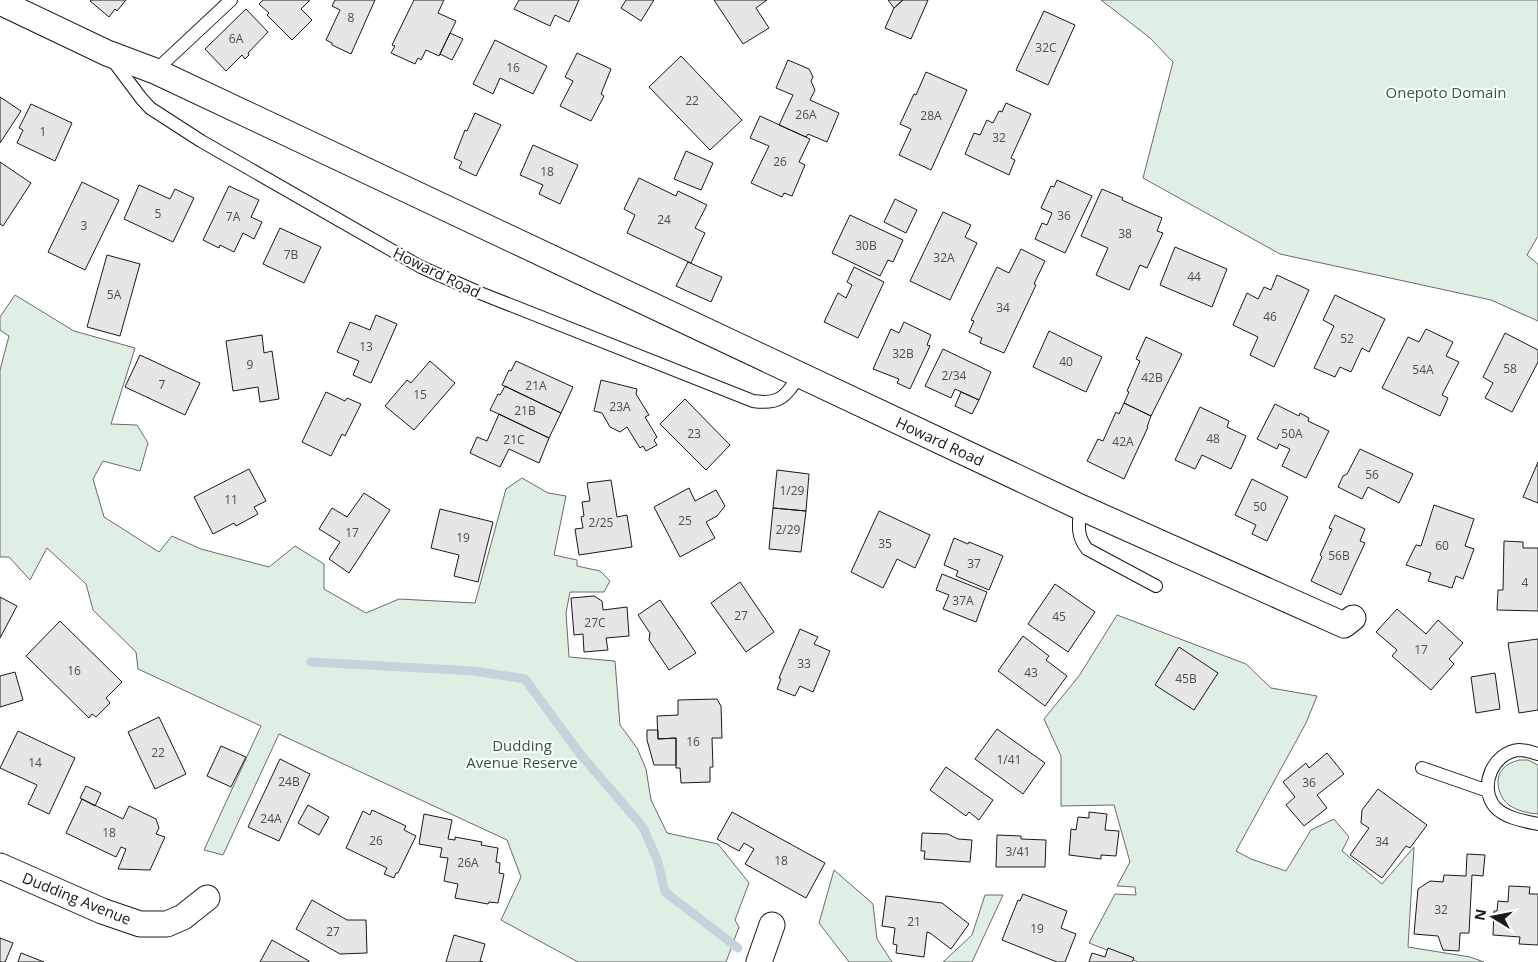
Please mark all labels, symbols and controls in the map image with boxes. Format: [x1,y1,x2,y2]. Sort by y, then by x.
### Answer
house number: 8 [348,9,355,26]
house number: 6A [229,30,244,47]
house number: 32C [1035,39,1057,56]
house number: 16 [506,59,520,76]
park label: Onepoto Domain [1386,82,1506,102]
house number: 22 [685,92,699,109]
house number: 26A [795,106,817,123]
house number: 28A [920,107,942,124]
house number: 1 [40,123,46,140]
house number: 32 [992,129,1006,146]
house number: 26 [773,153,787,170]
house number: 18 [540,163,554,180]
house number: 5 [155,205,162,222]
house number: 36 [1057,207,1071,224]
house number: 7A [226,208,241,225]
house number: 24 [657,211,671,228]
house number: 3 [81,217,88,234]
house number: 38 [1118,225,1132,242]
house number: 30B [855,237,877,254]
street label: Howard Road [390,242,484,302]
house number: 7B [284,246,299,263]
house number: 32A [933,249,955,266]
house number: 44 [1187,268,1201,285]
house number: 5A [107,286,122,303]
house number: 34 [996,299,1010,316]
house number: 46 [1263,308,1277,325]
house number: 52 [1340,330,1354,347]
house number: 13 [359,338,373,355]
house number: 32B [892,345,914,362]
house number: 40 [1059,353,1073,370]
house number: 9 [247,356,254,373]
house number: 58 [1503,360,1517,377]
house number: 54A [1412,361,1434,378]
house number: 2/34 [942,367,967,384]
house number: 42B [1141,369,1163,386]
house number: 7 [159,376,166,393]
house number: 21A [525,377,547,394]
house number: 15 [413,386,427,403]
house number: 23A [609,398,631,415]
house number: 21B [514,402,536,419]
street label: Howard Road [893,412,987,470]
house number: 23 [687,425,701,442]
house number: 50A [1281,425,1303,442]
house number: 48 [1206,430,1220,447]
house number: 21C [503,431,525,448]
house number: 42A [1112,433,1134,450]
house number: 56 [1365,466,1379,483]
house number: 1/29 [780,482,805,499]
house number: 11 [224,491,238,508]
house number: 50 [1253,498,1267,515]
house number: 25 [678,512,692,529]
house number: 2/25 [589,514,614,531]
house number: 2/29 [776,521,801,538]
house number: 17 [345,524,359,541]
house number: 19 [456,529,470,546]
house number: 35 [878,535,892,552]
house number: 60 [1435,537,1449,554]
house number: 56B [1328,547,1350,564]
house number: 37 [967,555,981,572]
house number: 4 [1522,574,1529,591]
house number: 37A [952,592,974,609]
house number: 27 [734,607,748,624]
house number: 45 [1052,608,1066,625]
house number: 27C [584,614,606,631]
house number: 17 [1414,641,1428,658]
house number: 33 [797,655,811,672]
house number: 16 [67,662,81,679]
house number: 43 [1024,664,1038,681]
house number: 45B [1175,670,1197,687]
house number: 16 [686,733,700,750]
park label: Dudding Avenue Reserve [466,735,578,772]
house number: 22 [151,744,165,761]
house number: 1/41 [997,751,1021,768]
house number: 14 [28,754,42,771]
house number: 24B [278,773,300,790]
house number: 36 [1302,774,1316,791]
house number: 24A [260,810,282,827]
house number: 18 [102,824,116,841]
house number: 26 [369,832,383,849]
house number: 34 [1375,833,1389,850]
house number: 3/41 [1006,843,1030,860]
house number: 18 [774,852,788,869]
house number: 26A [457,854,479,871]
street label: Dudding Avenue [20,867,134,929]
north arrow [1468,892,1518,942]
house number: 32 [1434,901,1448,918]
text: N [1469,907,1490,922]
house number: 21 [907,913,921,930]
house number: 19 [1030,920,1044,937]
house number: 27 [326,923,340,940]

